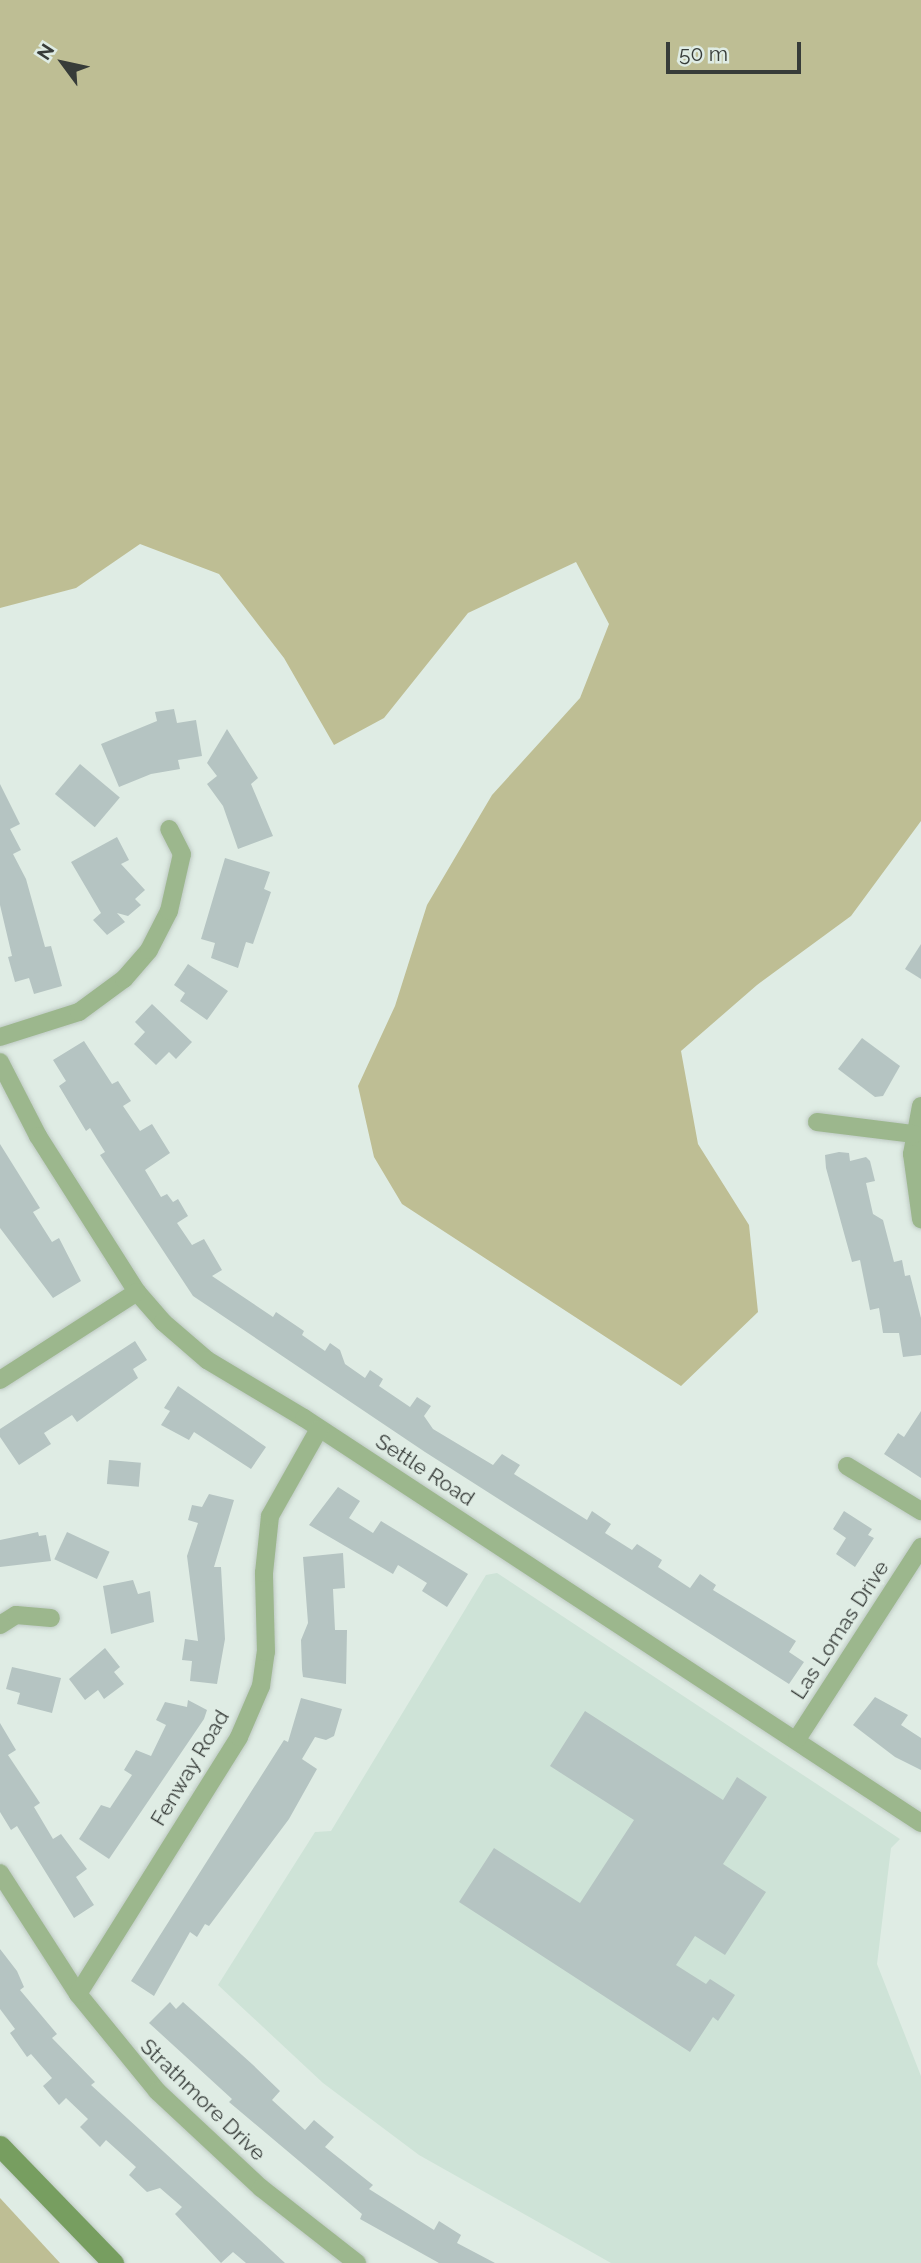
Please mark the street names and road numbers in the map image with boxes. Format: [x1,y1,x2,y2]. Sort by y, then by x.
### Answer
street label: Settle Road [371,1429,479,1511]
street label: Las Lomas Drive [786,1556,894,1704]
street label: Fenway Road [145,1705,235,1831]
street label: Strathmore Drive [135,2034,271,2166]

